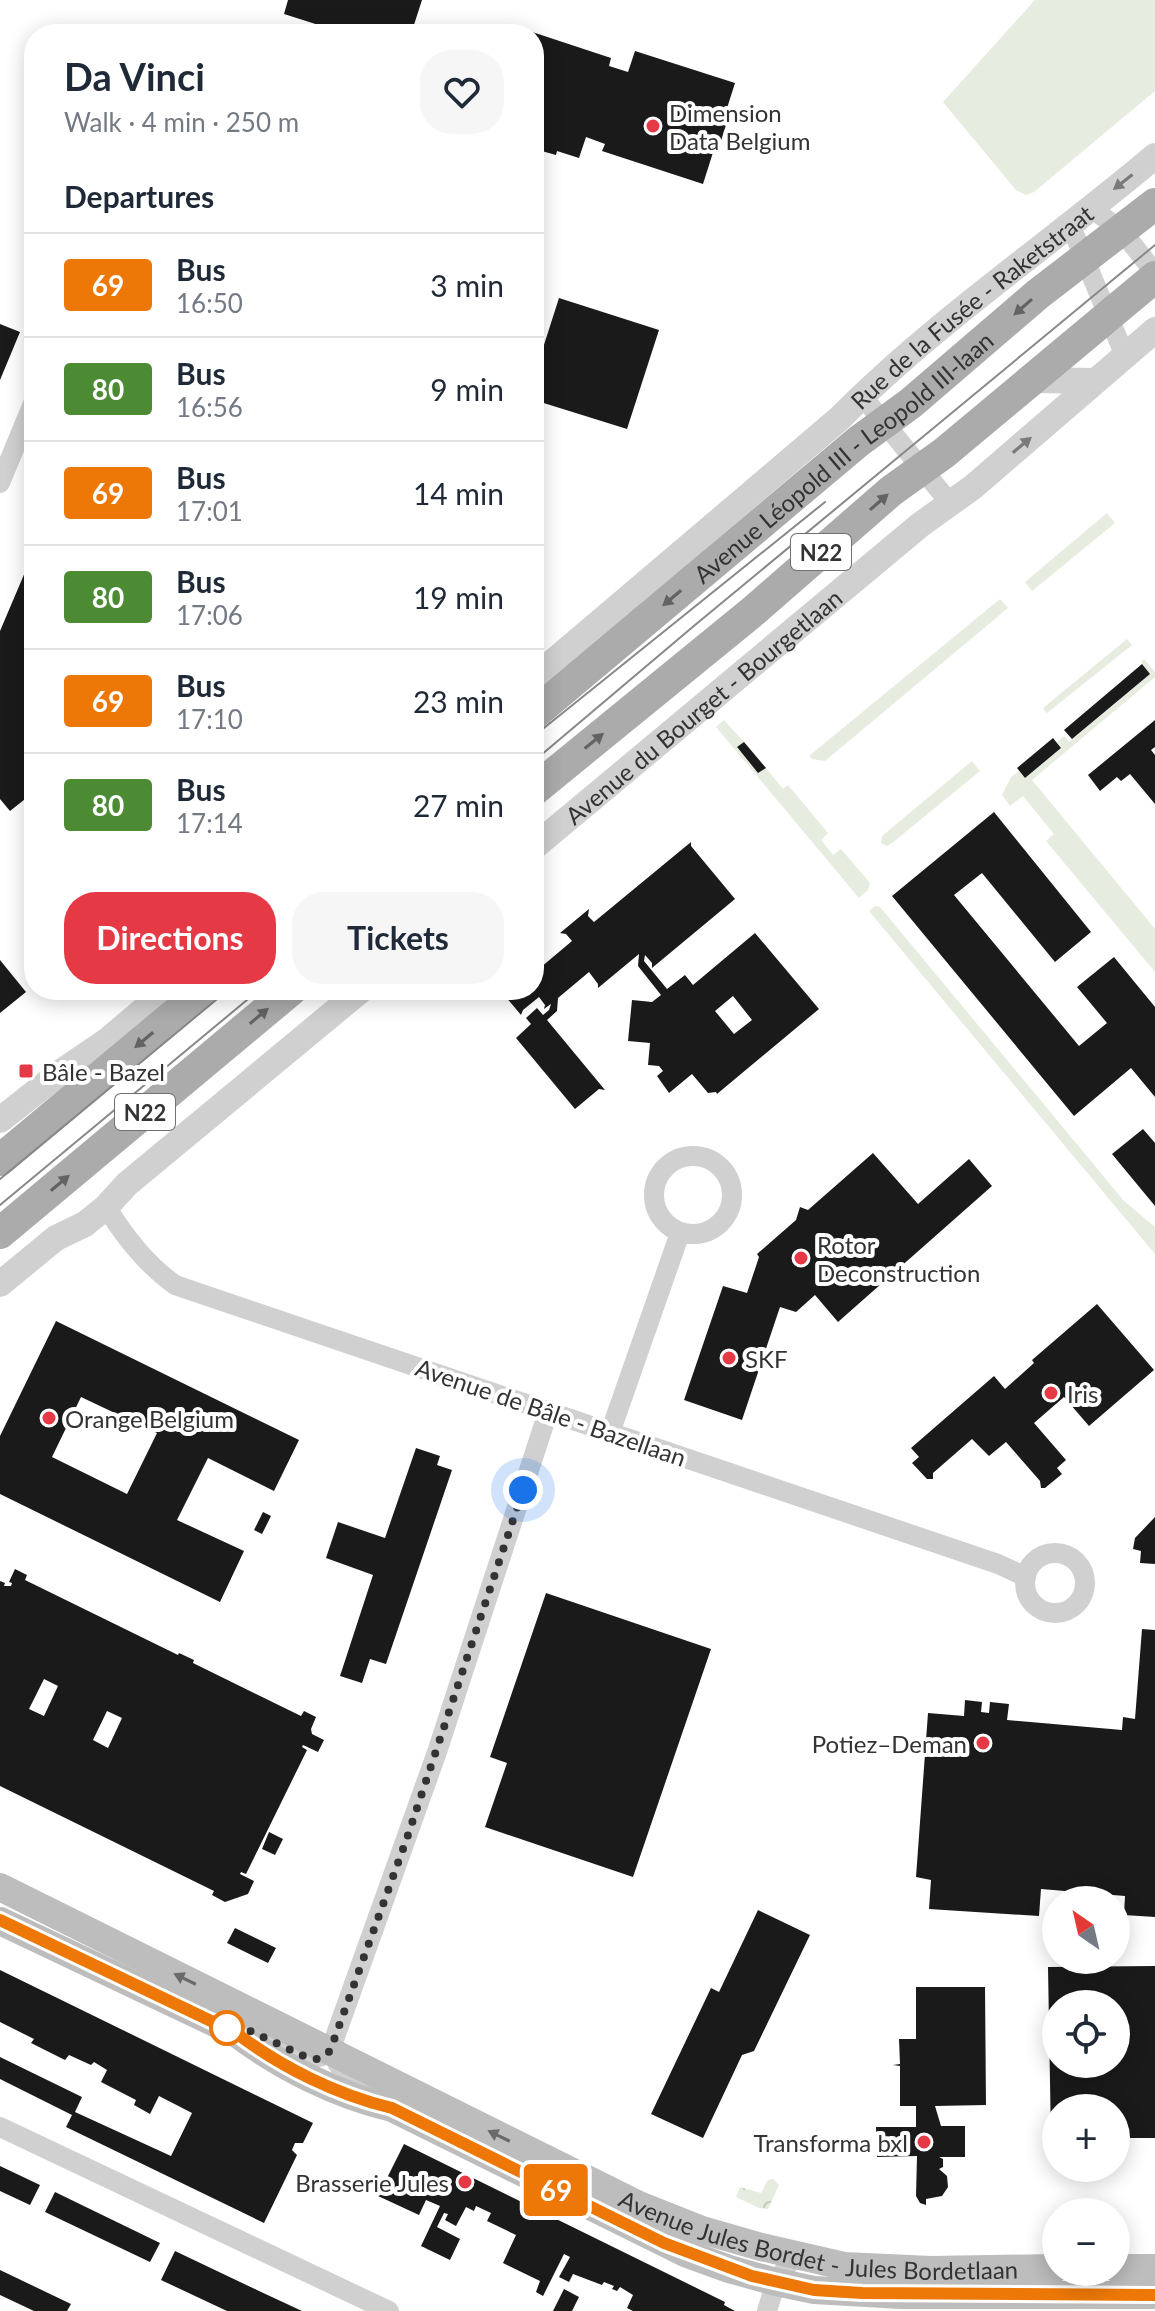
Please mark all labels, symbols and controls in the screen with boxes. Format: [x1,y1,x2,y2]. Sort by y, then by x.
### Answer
button: heart [420,50,504,134]
text: Da Vinci [64,53,205,99]
place label: Dimension Data Belgium [669,98,810,155]
text: Walk · 4 min · 250 m [64,106,299,138]
marker: Dimension Data Belgium [644,117,662,135]
one-way arrow [1113,174,1133,190]
text: Departures [64,178,214,214]
street label: Rue de la Fusée - Raketstraat [844,198,1099,415]
text: Bus [176,251,226,287]
text: 3 min [430,267,504,303]
text: 69 [92,268,124,302]
text: 16:50 [176,287,243,319]
one-way arrow [1013,298,1033,315]
street label: Avenue Léopold III - Leopold III-laan [687,325,998,589]
text: Bus [176,355,226,391]
text: 9 min [430,371,504,407]
text: 80 [92,372,124,406]
text: 16:56 [176,391,243,423]
one-way arrow [1012,437,1032,454]
text: Bus [176,459,226,495]
text: 14 min [413,475,504,511]
text: 69 [92,476,124,510]
one-way arrow [869,493,889,511]
text: 17:01 [176,495,243,527]
road number: N22 [791,534,851,570]
text: Bus [176,563,226,599]
text: 19 min [413,579,504,615]
text: 80 [92,580,124,614]
street label: Avenue du Bourget - Bourgetlaan [559,582,847,830]
one-way arrow [662,589,682,606]
text: 17:06 [176,599,243,631]
text: Bus [176,667,226,703]
text: 23 min [413,683,504,719]
text: 69 [92,684,124,718]
text: 17:10 [176,703,243,735]
one-way arrow [584,733,604,750]
text: Bus [176,771,226,807]
text: 27 min [413,787,504,823]
text: 80 [92,788,124,822]
text: 17:14 [176,807,243,839]
button: Directions [64,892,276,984]
button: Tickets [292,892,504,984]
one-way arrow [249,1008,269,1025]
one-way arrow [134,1031,154,1048]
place label: Bâle - Bazel [42,1057,165,1086]
marker: Bâle - Bazel [17,1062,35,1080]
road number: N22 [115,1094,175,1130]
one-way arrow [50,1175,70,1192]
place label: Rotor Deconstruction [817,1230,980,1287]
marker: Rotor Deconstruction [792,1249,810,1267]
place label: SKF [745,1344,788,1373]
marker: SKF [720,1349,738,1367]
street label: Avenue de Bâle - Bazellaan [412,1352,690,1472]
place label: Iris [1067,1379,1098,1408]
marker: Iris [1042,1384,1060,1402]
place label: Orange Belgium [65,1404,234,1433]
marker: Orange Belgium [40,1409,58,1427]
your location [503,1470,543,1510]
place label: Potiez–Deman [812,1729,967,1758]
marker: Potiez–Deman [974,1734,992,1752]
north arrow [1042,1886,1130,1974]
map controls [1042,1886,1130,2286]
one-way arrow [173,1973,196,1986]
button: locate [1042,1990,1130,2078]
unlabelled marker [210,2011,244,2045]
button: + [1042,2094,1130,2182]
place label: Transforma bxl [753,2128,908,2157]
one-way arrow [488,2129,511,2143]
marker: Transforma bxl [915,2133,933,2151]
line badge: 69 [520,2164,592,2216]
place label: Brasserie Jules [295,2168,449,2197]
marker: Brasserie Jules [456,2173,474,2191]
text: 69 [540,2173,572,2207]
street label: Avenue Jules Bordet - Jules Bordetlaan [615,2183,1018,2285]
button: − [1042,2198,1130,2286]

